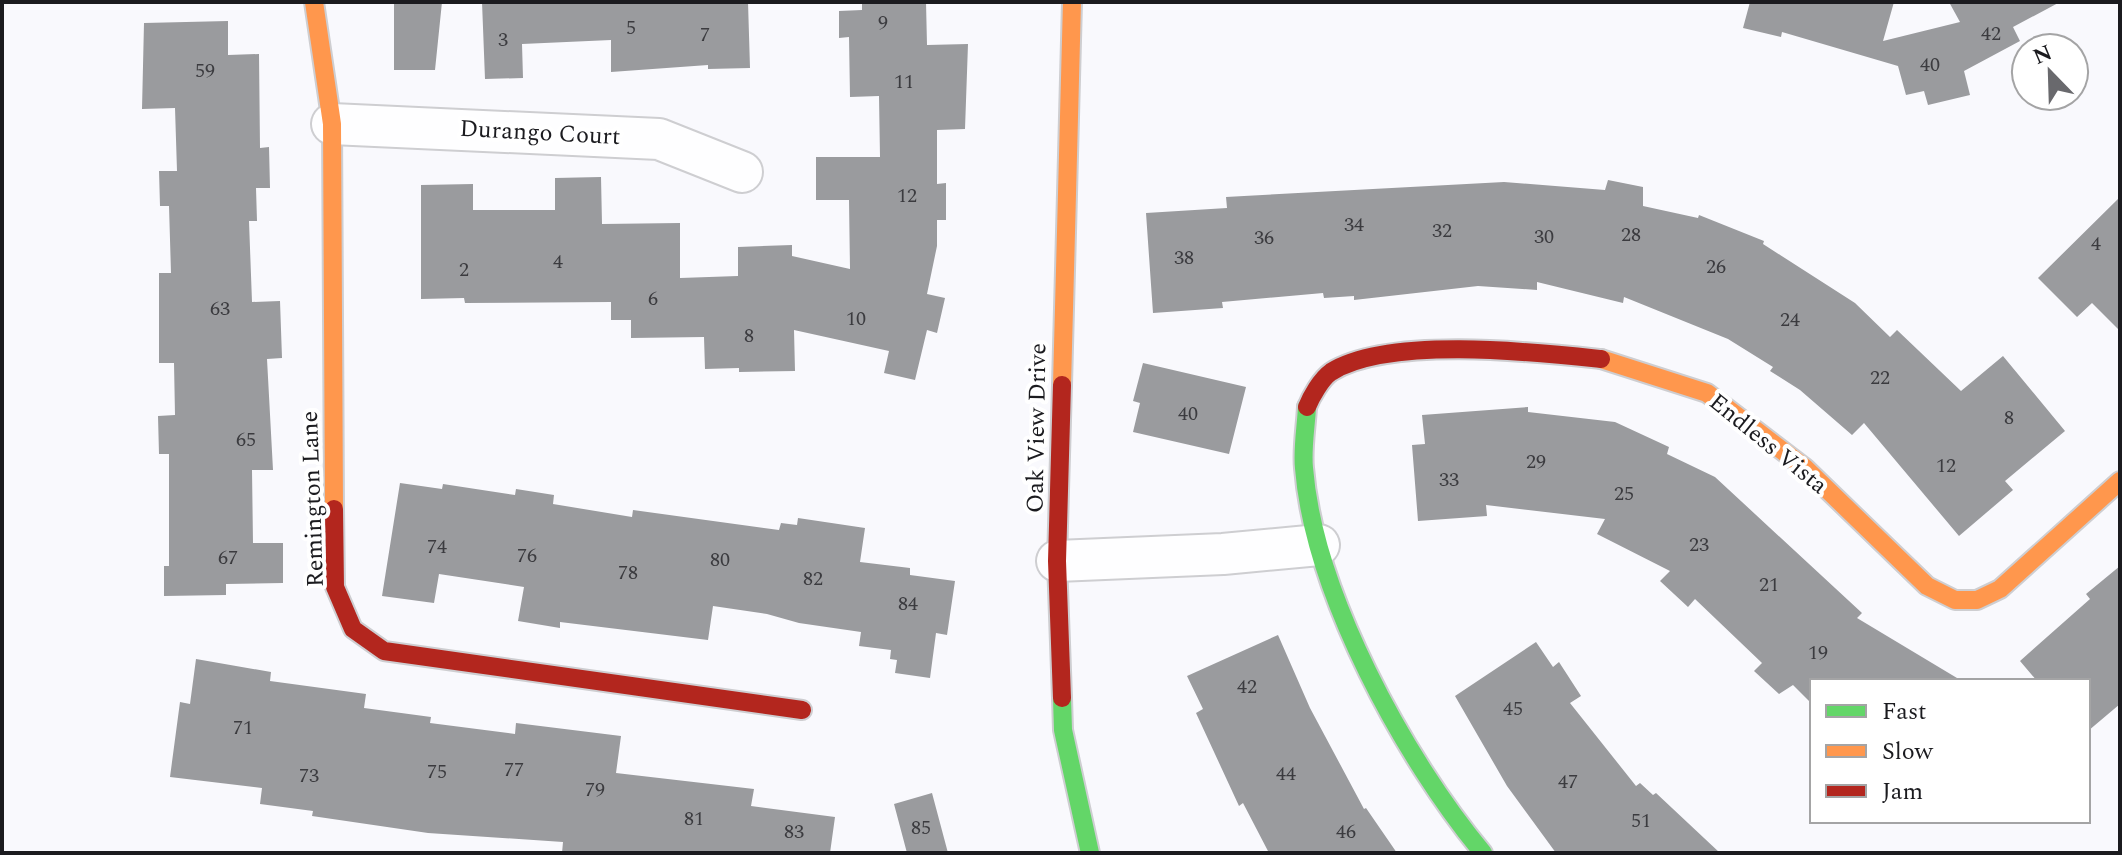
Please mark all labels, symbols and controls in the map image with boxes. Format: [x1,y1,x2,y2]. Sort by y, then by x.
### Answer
house number: 9 [878,8,888,38]
house number: 5 [626,13,636,43]
house number: 42 [1981,19,2001,49]
house number: 7 [700,20,710,50]
house number: 3 [498,25,508,55]
north arrow [2010,32,2090,112]
text: N [2028,36,2058,74]
house number: 40 [1920,50,1940,80]
house number: 59 [195,56,215,86]
house number: 11 [894,67,914,97]
street label: Durango Court [459,111,621,155]
house number: 12 [897,181,917,211]
house number: 34 [1344,210,1364,240]
house number: 32 [1432,216,1452,246]
house number: 28 [1621,220,1641,250]
house number: 30 [1534,222,1554,252]
house number: 36 [1254,223,1274,253]
house number: 4 [2091,229,2101,259]
house number: 38 [1174,243,1194,273]
house number: 4 [553,247,563,277]
house number: 26 [1706,252,1726,282]
house number: 2 [459,255,469,285]
house number: 6 [648,284,658,314]
house number: 63 [210,294,230,324]
house number: 10 [846,304,866,334]
house number: 24 [1780,305,1800,335]
house number: 8 [744,321,754,351]
street label: Oak View Drive [1018,343,1056,513]
house number: 22 [1870,363,1890,393]
street label: Endless Vista [1701,385,1835,503]
house number: 40 [1178,399,1198,429]
house number: 8 [2004,403,2014,433]
street label: Remington Lane [292,410,334,588]
house number: 65 [236,425,256,455]
house number: 29 [1526,447,1546,477]
house number: 12 [1936,451,1956,481]
house number: 33 [1439,465,1459,495]
house number: 25 [1614,479,1634,509]
house number: 23 [1689,530,1709,560]
house number: 74 [427,532,447,562]
house number: 76 [517,541,537,571]
house number: 67 [218,543,238,573]
house number: 80 [710,545,730,575]
house number: 78 [618,558,638,588]
house number: 82 [803,564,823,594]
house number: 21 [1759,570,1779,600]
house number: 84 [898,589,918,619]
house number: 19 [1808,638,1828,668]
house number: 42 [1237,672,1257,702]
legend [1810,679,2090,823]
house number: 45 [1503,694,1523,724]
text: Fast [1882,694,1927,730]
house number: 71 [233,713,253,743]
text: Slow [1882,734,1934,770]
house number: 77 [504,755,524,785]
house number: 75 [427,757,447,787]
house number: 44 [1276,759,1296,789]
house number: 73 [299,761,319,791]
house number: 47 [1558,767,1578,797]
text: Jam [1882,774,1923,810]
house number: 79 [585,775,605,805]
house number: 81 [684,804,704,834]
house number: 51 [1631,806,1651,836]
house number: 85 [911,813,931,843]
house number: 83 [784,817,804,847]
house number: 46 [1336,817,1356,847]

